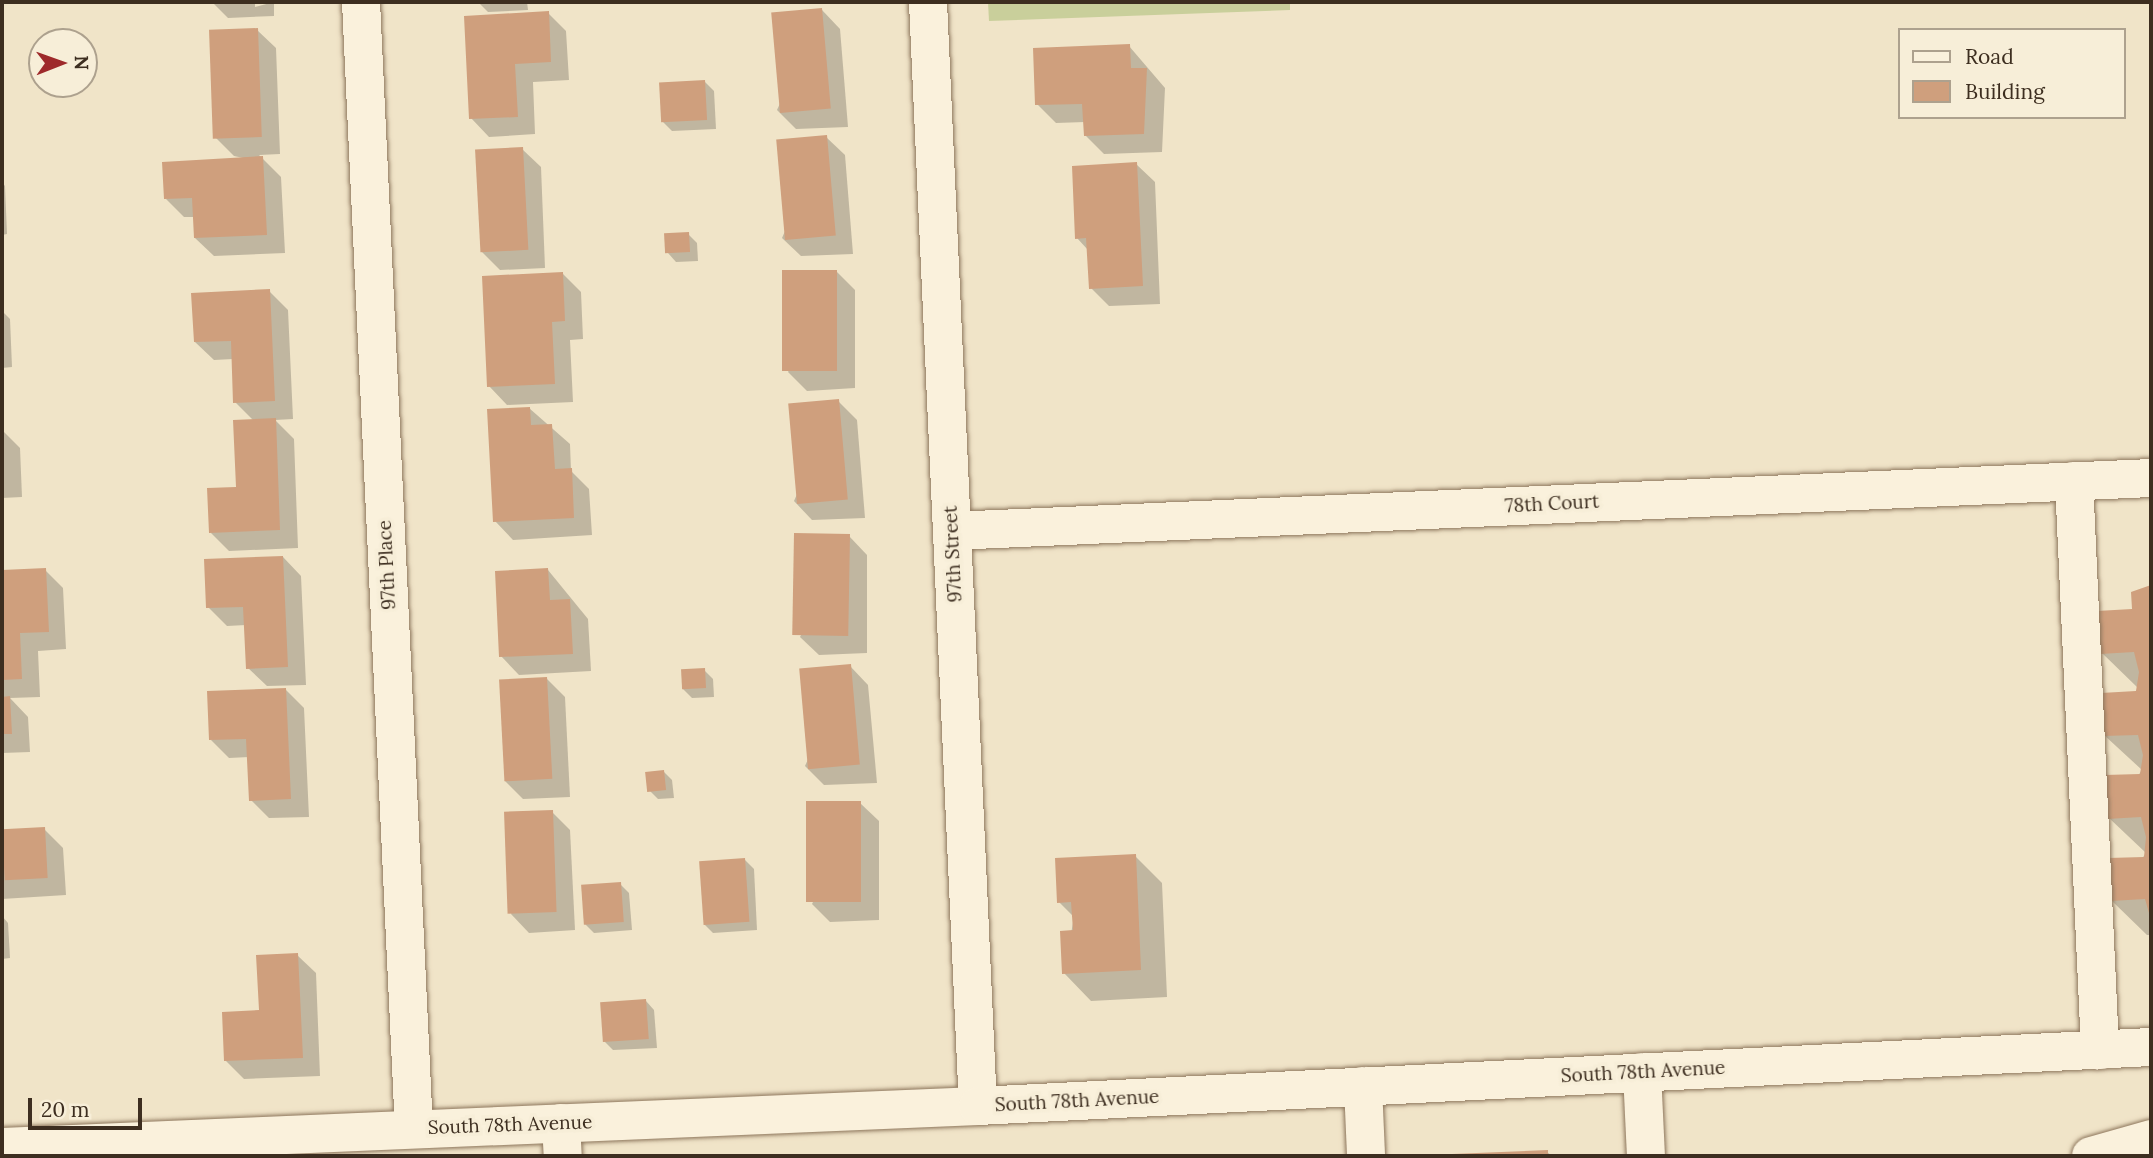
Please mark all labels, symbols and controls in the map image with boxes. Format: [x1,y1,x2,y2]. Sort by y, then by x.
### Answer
north arrow [28,28,98,98]
legend [1898,28,2125,119]
text: Road [1965,43,2014,70]
text: N [70,55,94,70]
text: Building [1965,78,2045,105]
street label: 78th Court [1504,490,1600,518]
street label: 97th Street [939,505,967,603]
street label: 97th Place [373,520,401,610]
street label: South 78th Avenue [1560,1056,1726,1088]
scale bar [32,1084,145,1128]
street label: South 78th Avenue [994,1085,1160,1117]
text: 20 m [41,1096,90,1123]
street label: South 78th Avenue [427,1111,593,1139]

